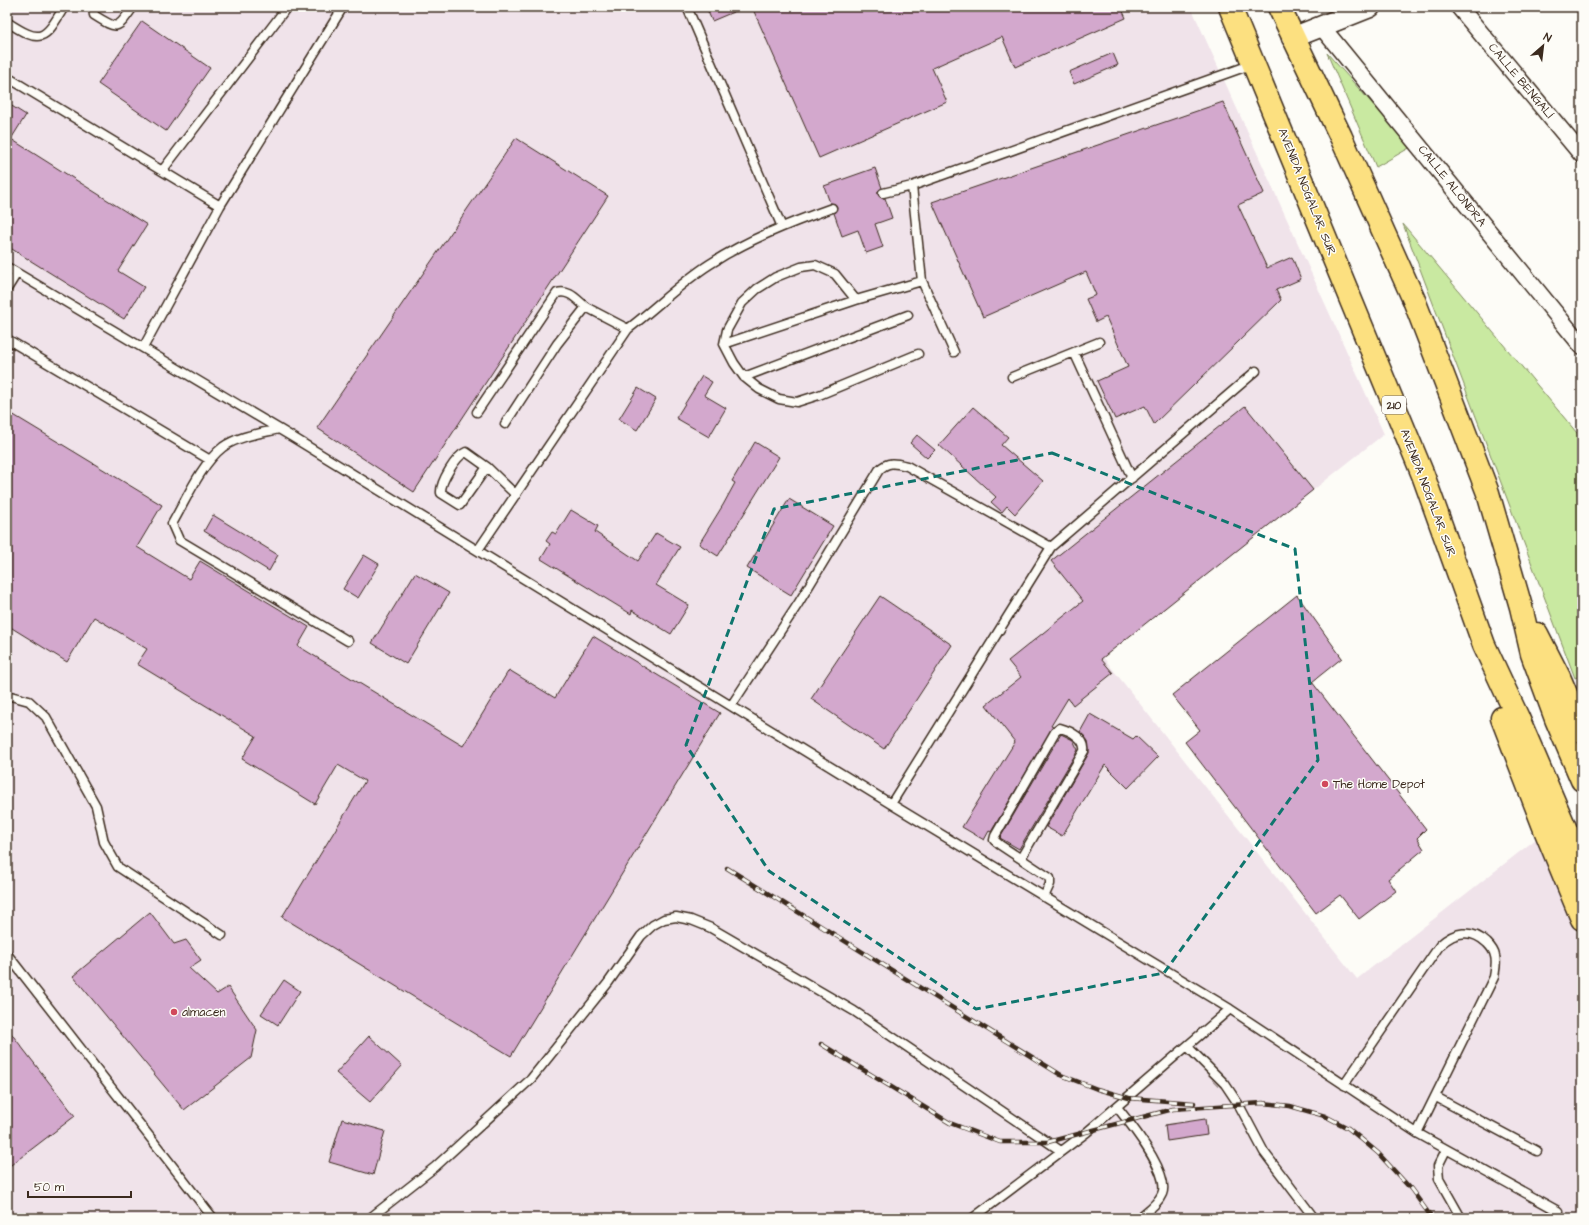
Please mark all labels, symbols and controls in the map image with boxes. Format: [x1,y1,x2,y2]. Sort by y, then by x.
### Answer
north arrow [1523,26,1563,66]
text: N [1541,29,1554,46]
street label: CALLE BENGALÍ [1484,40,1558,123]
street label: AVENIDA NOGALAR SUR [1274,126,1340,258]
street label: CALLE ALONDRA [1414,142,1490,231]
road number: 210 [1382,396,1406,414]
street label: AVENIDA NOGALAR SUR [1396,427,1460,559]
place label: The Home Depot [1333,776,1425,793]
marker: The Home Depot [1320,779,1330,789]
place label: almacen [182,1004,226,1021]
marker: almacen [169,1007,179,1017]
scale bar [28,1173,131,1199]
text: 50 m [34,1179,65,1196]

